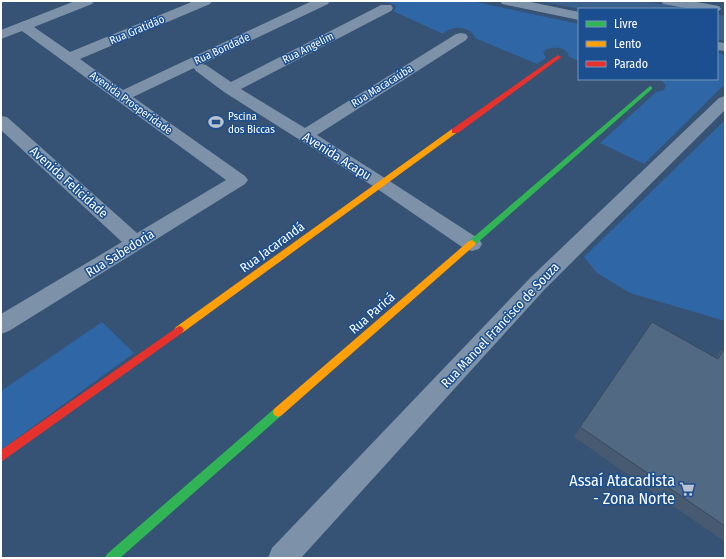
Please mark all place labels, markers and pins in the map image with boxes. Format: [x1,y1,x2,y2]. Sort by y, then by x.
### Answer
place label: Pscina dos Biccas [228,110,275,136]
sports icon: Pscina dos Biccas [207,113,225,131]
place label: Assaí Atacadista - Zona Norte [569,471,675,508]
supermarket icon: Assaí Atacadista - Zona Norte [678,480,696,498]

